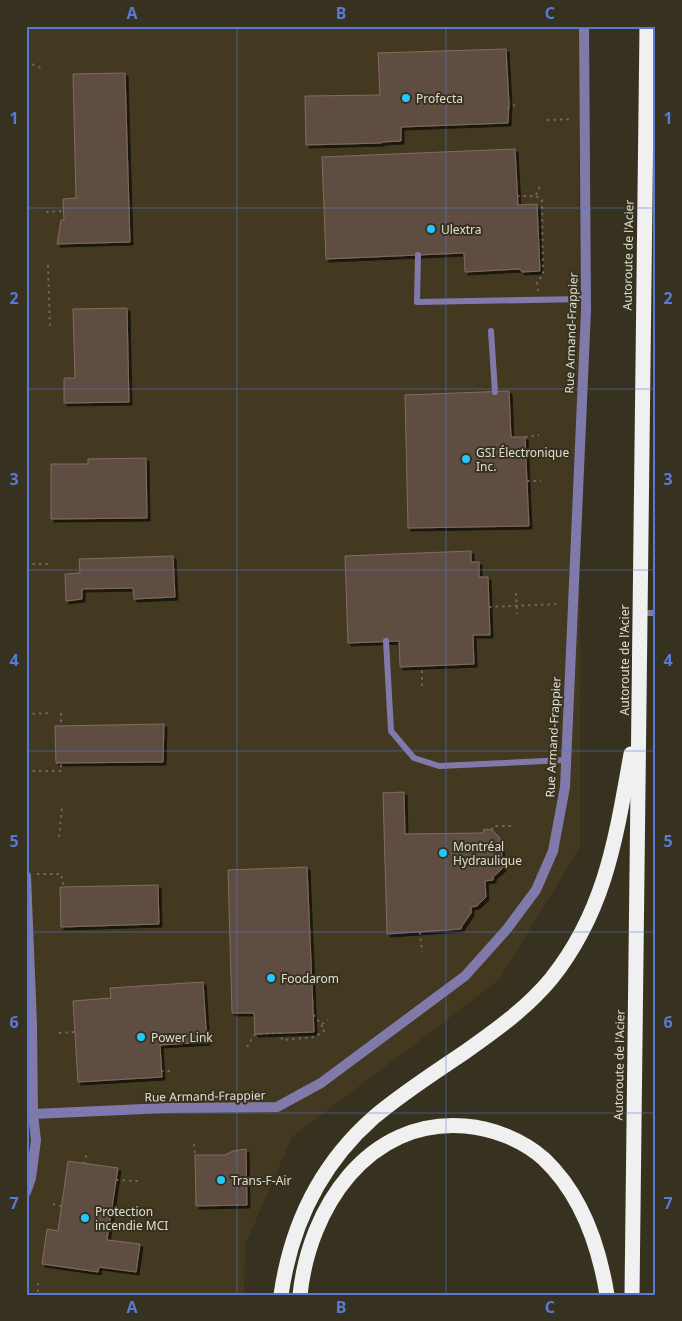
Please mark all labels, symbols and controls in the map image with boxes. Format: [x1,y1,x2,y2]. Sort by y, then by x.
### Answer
text: A [126,2,138,24]
text: B [336,2,346,24]
text: C [545,2,555,24]
place label: Profecta [416,90,463,107]
marker: Profecta [400,92,412,104]
text: 1 [9,107,19,129]
text: 1 [663,107,673,129]
street label: Autoroute de l'Acier [619,199,637,311]
place label: Ulextra [441,221,482,238]
marker: Ulextra [425,223,437,235]
street label: Rue Armand-Frappier [560,272,582,394]
text: 2 [9,287,19,309]
text: 2 [663,287,673,309]
place label: GSI Électronique Inc. [476,444,569,475]
marker: GSI Électronique Inc. [460,453,472,465]
text: 3 [9,468,19,490]
text: 3 [663,468,673,490]
street label: Autoroute de l'Acier [616,605,633,715]
text: 4 [9,649,19,671]
text: 4 [663,649,673,671]
street label: Rue Armand-Frappier [541,676,565,798]
text: 5 [9,830,19,852]
text: 5 [663,830,673,852]
place label: Montréal Hydraulique [453,838,522,869]
marker: Montréal Hydraulique [437,847,449,859]
place label: Foodarom [281,970,339,987]
marker: Foodarom [265,972,277,984]
street label: Autoroute de l'Acier [610,1009,628,1121]
text: 6 [9,1011,19,1033]
text: 6 [663,1011,673,1033]
place label: Power Link [151,1029,213,1046]
marker: Power Link [135,1031,147,1043]
street label: Rue Armand-Frappier [144,1086,266,1106]
place label: Trans-F-Air [231,1172,291,1189]
marker: Trans-F-Air [215,1174,227,1186]
text: 7 [9,1192,19,1214]
text: 7 [663,1192,673,1214]
place label: Protection incendie MCI [95,1203,168,1234]
marker: Protection incendie MCI [79,1212,91,1224]
text: A [126,1296,138,1318]
text: B [336,1296,346,1318]
text: C [545,1296,555,1318]

